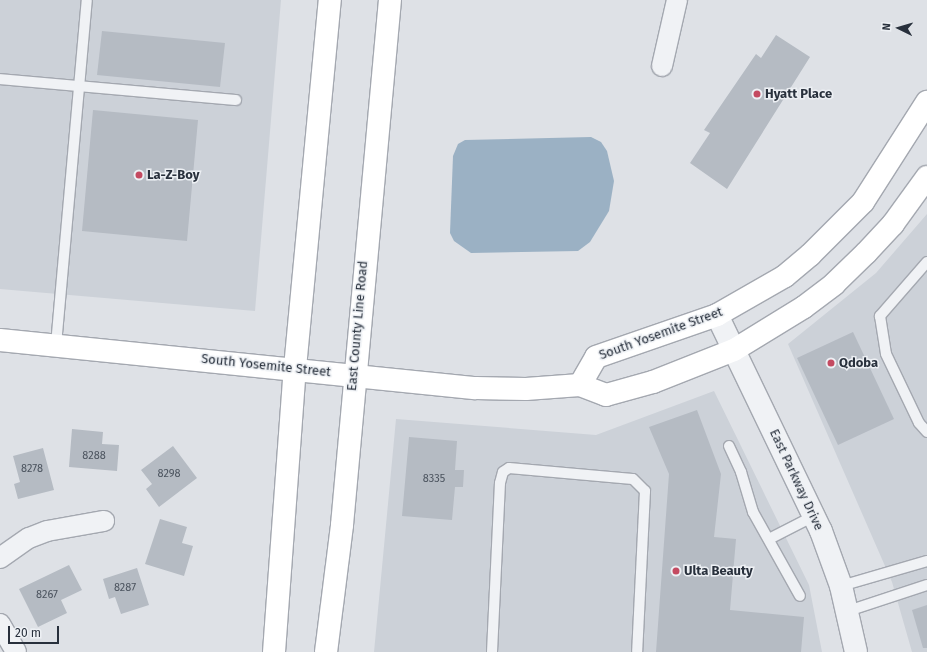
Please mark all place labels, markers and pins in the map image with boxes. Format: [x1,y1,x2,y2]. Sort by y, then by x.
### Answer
place label: Hyatt Place [765,86,832,102]
marker: Hyatt Place [752,89,762,99]
place label: La-Z-Boy [147,167,199,183]
marker: La-Z-Boy [134,170,144,180]
place label: Qdoba [839,355,878,371]
marker: Qdoba [826,358,836,368]
place label: Ulta Beauty [684,563,753,579]
marker: Ulta Beauty [671,566,681,576]

